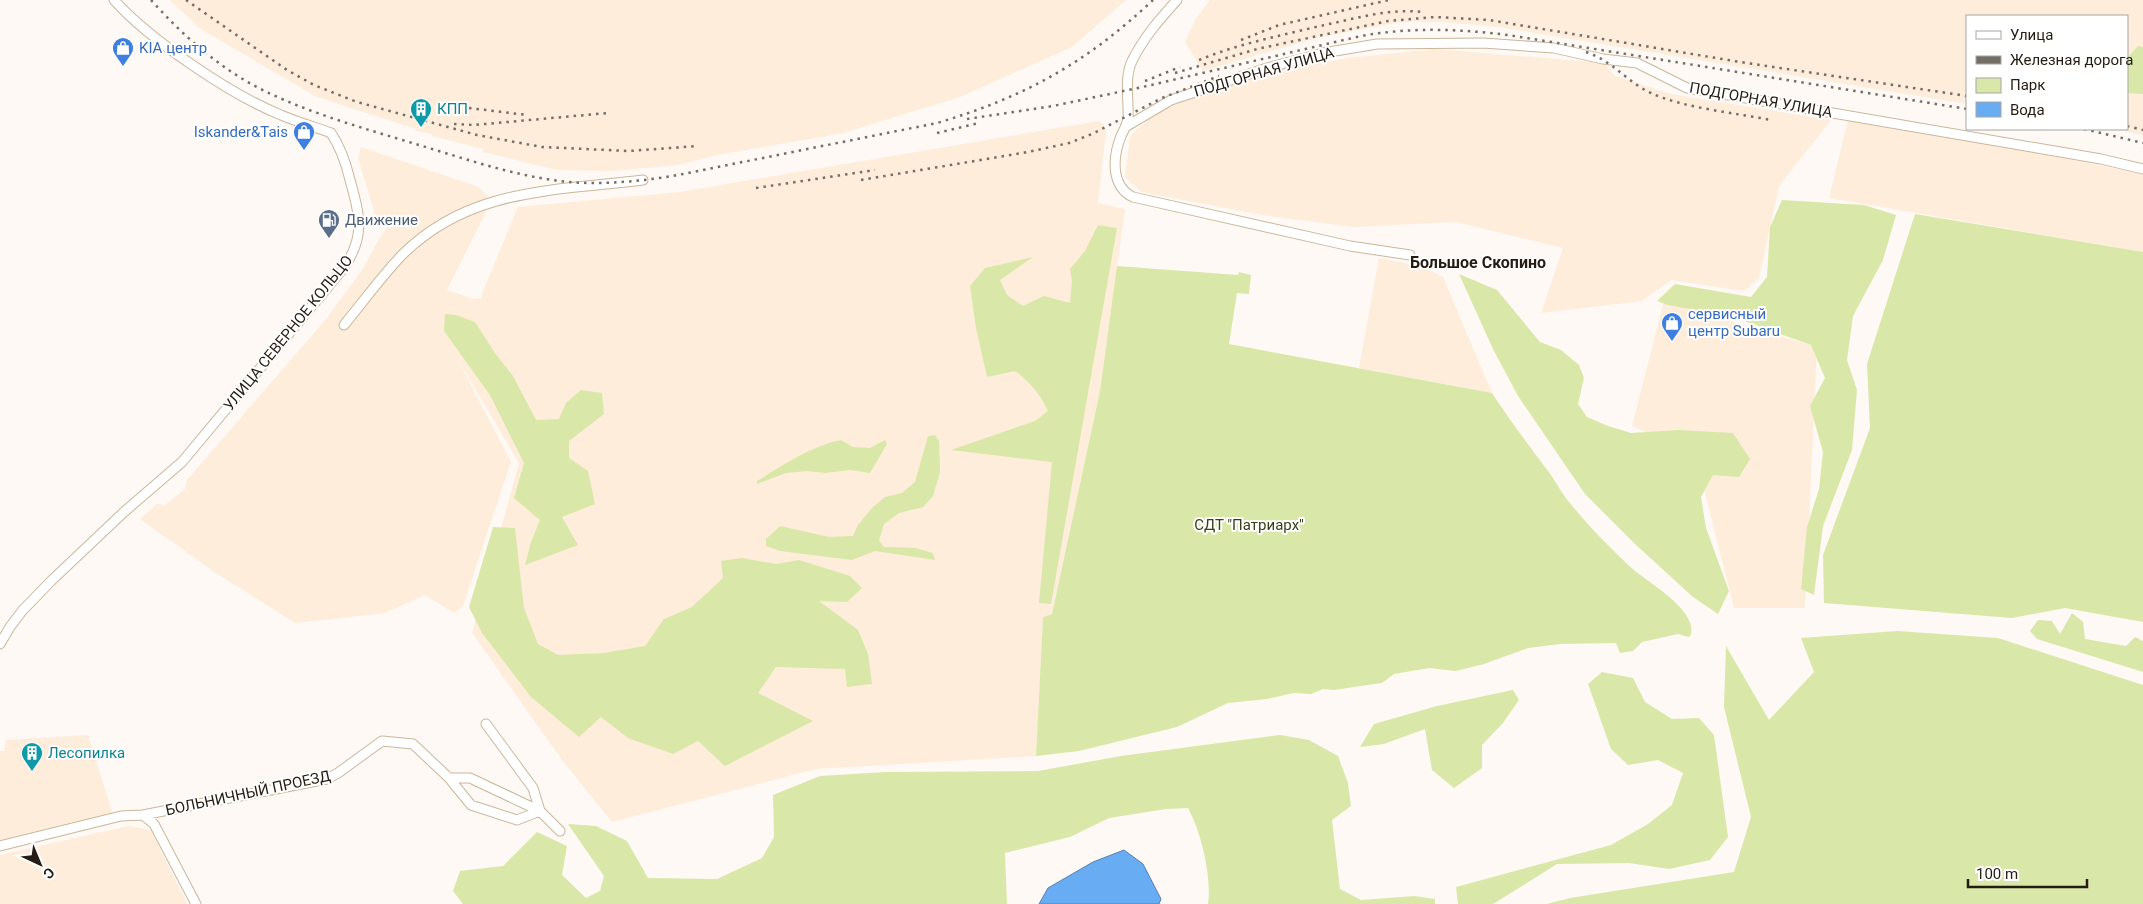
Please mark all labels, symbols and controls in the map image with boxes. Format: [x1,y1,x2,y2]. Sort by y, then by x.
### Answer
legend [1966,15,2128,130]
text: Улица [2010,26,2053,44]
shop icon: KIA центр [111,36,135,67]
place label: KIA центр [139,39,207,57]
street label: ПОДГОРНАЯ УЛИЦА [1192,43,1336,101]
text: Железная дорога [2010,51,2133,69]
text: Парк [2010,76,2045,94]
street label: ПОДГОРНАЯ УЛИЦА [1688,79,1834,121]
building icon: КПП [409,97,433,128]
place label: КПП [437,100,468,118]
text: Вода [2010,101,2045,119]
shop icon: Iskander&Tais [292,120,316,151]
place label: Iskander&Tais [194,123,288,141]
fuel station icon: Движение [317,208,341,239]
place label: Движение [345,211,418,229]
street label: УЛИЦА СЕВЕРНОЕ КОЛЬЦО [220,252,356,414]
district label: Большое Скопино [1410,253,1546,272]
place label: сервисный центр Subaru [1688,305,1780,340]
shop icon: сервисный центр Subaru [1660,311,1684,342]
park label: СДТ "Патриарх" [1194,516,1304,534]
building icon: Лесопилка [20,741,44,772]
place label: Лесопилка [48,744,125,762]
street label: БОЛЬНИЧНЫЙ ПРОЕЗД [164,767,332,819]
north arrow [15,839,65,889]
scale bar [1968,856,2087,888]
text: С [40,864,58,882]
text: 100 m [1976,865,2018,883]

